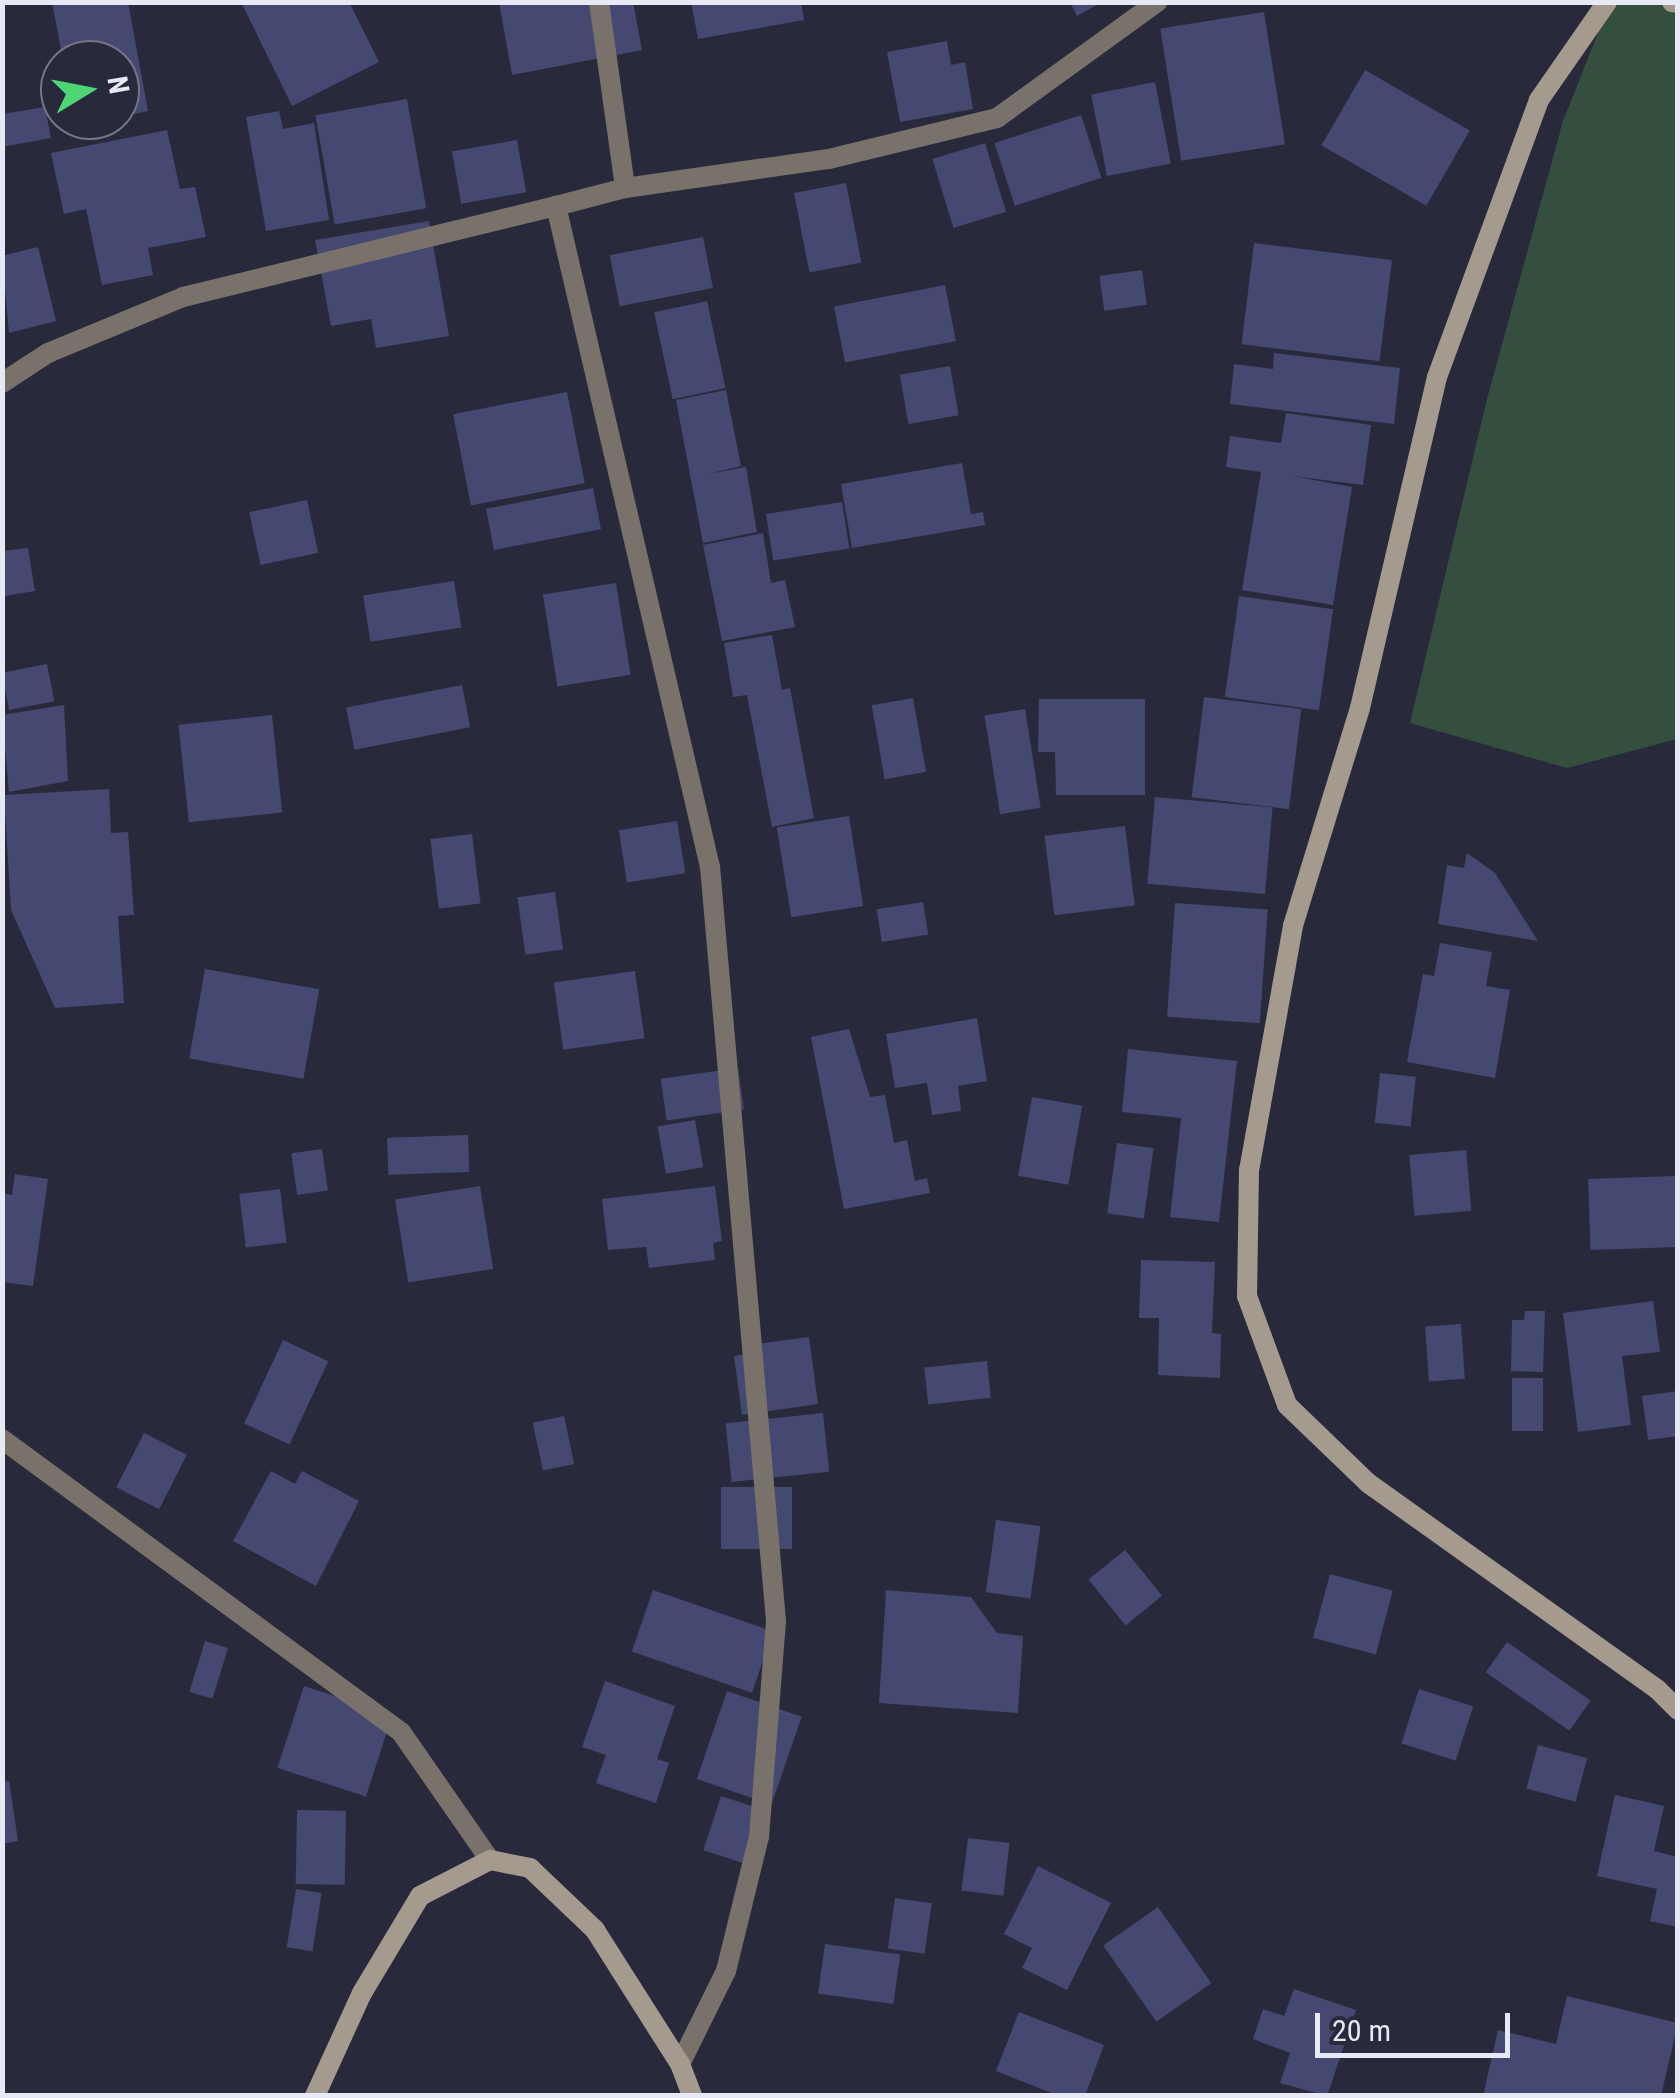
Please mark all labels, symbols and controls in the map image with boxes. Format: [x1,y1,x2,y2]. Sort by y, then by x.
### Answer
north arrow [40,40,140,140]
text: N [100,74,136,96]
scale bar [1320,1993,1515,2055]
text: 20 m [1332,2013,1391,2048]

